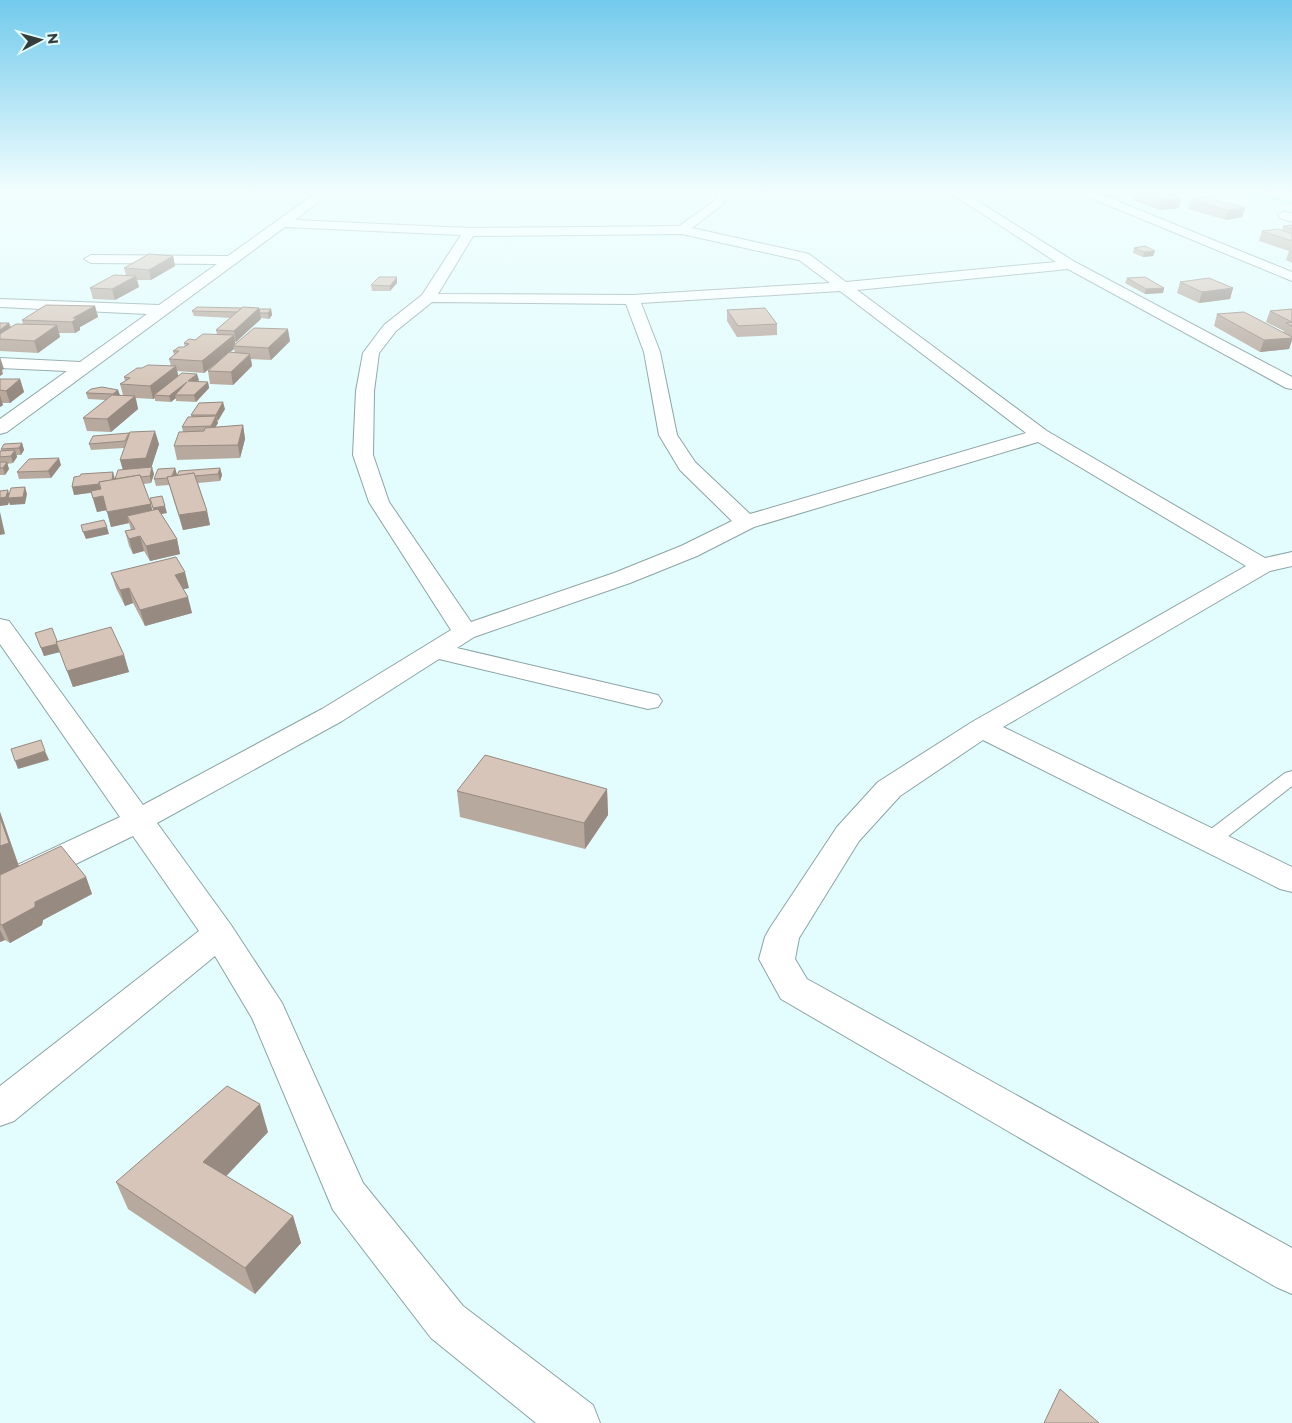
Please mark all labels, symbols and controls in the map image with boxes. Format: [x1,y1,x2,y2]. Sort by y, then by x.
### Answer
north arrow [15,15,65,65]
text: N [43,32,62,45]

